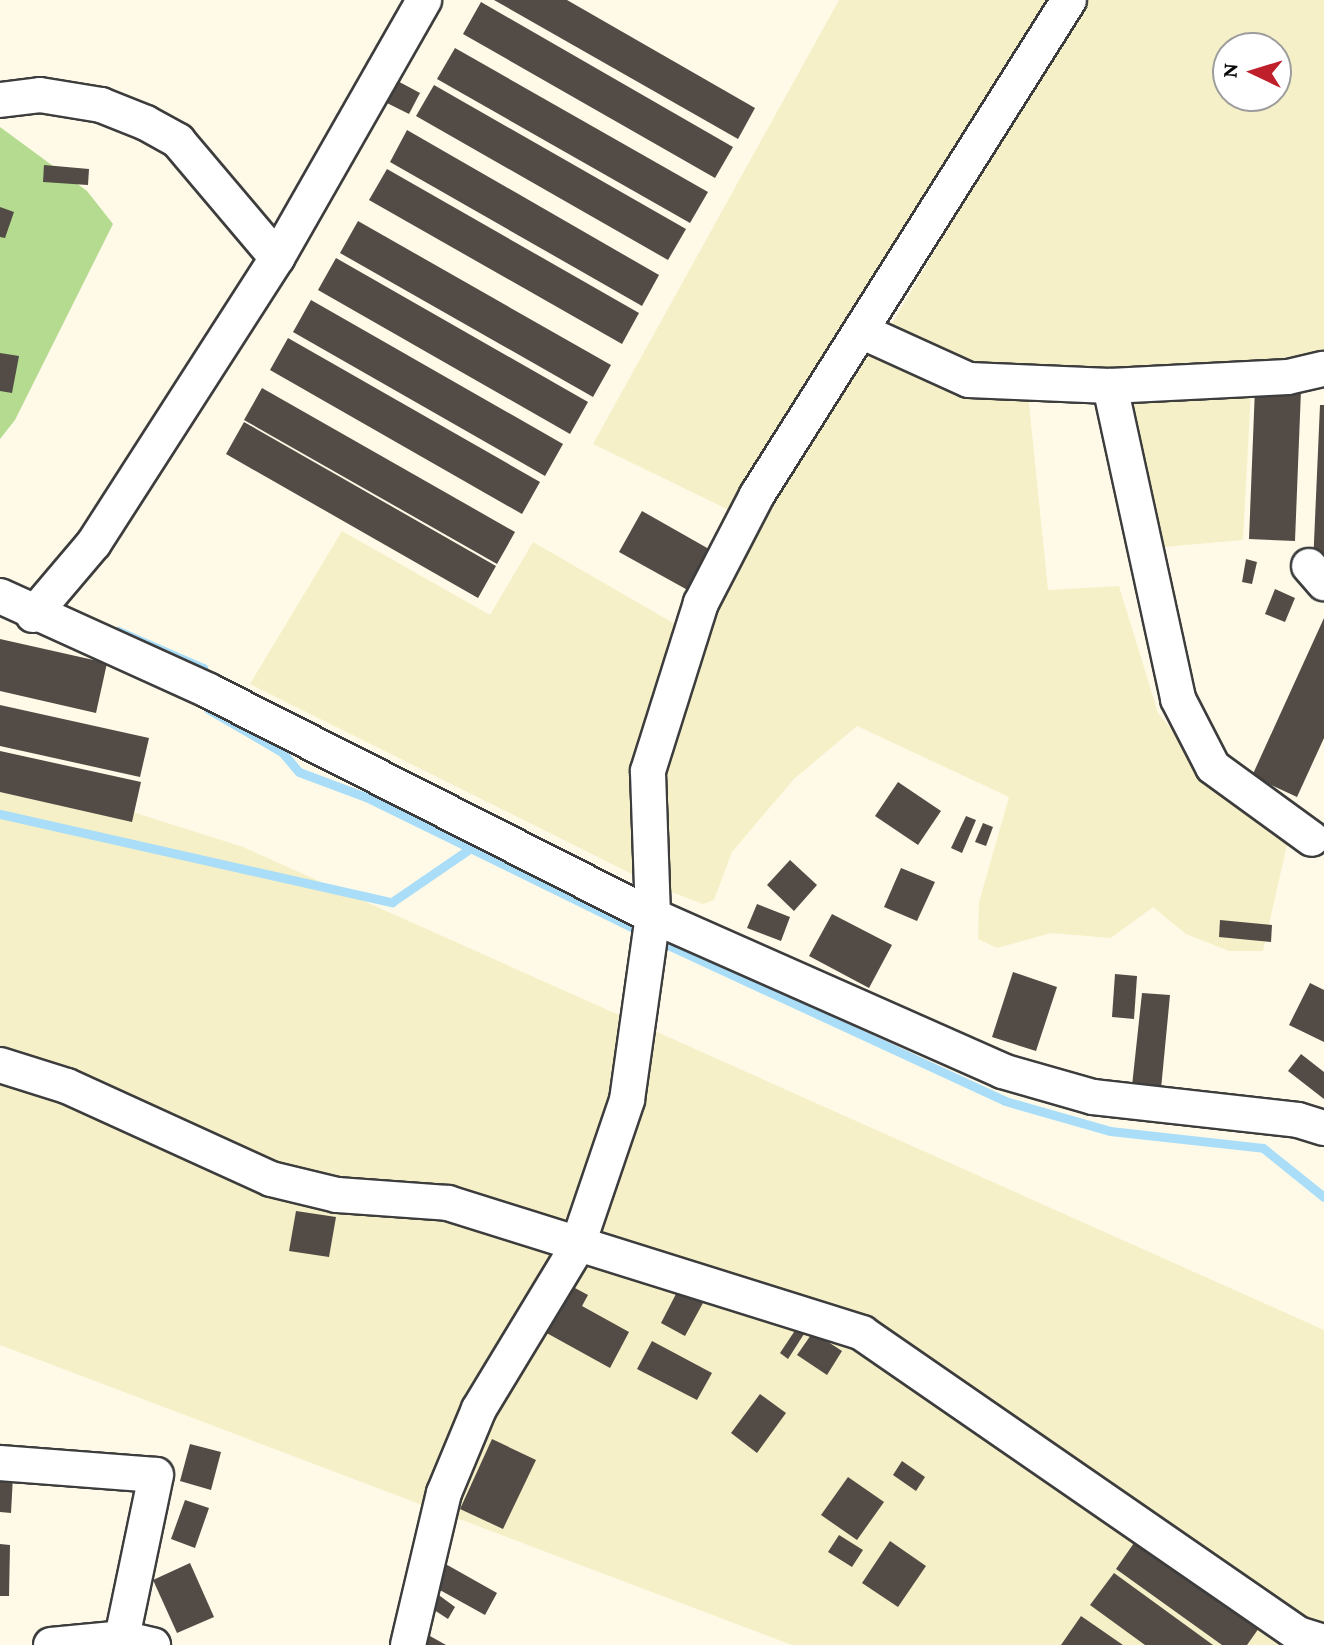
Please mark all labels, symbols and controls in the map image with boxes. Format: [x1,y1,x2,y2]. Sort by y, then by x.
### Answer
north arrow [1212,32,1292,112]
text: N [1217,62,1243,79]

